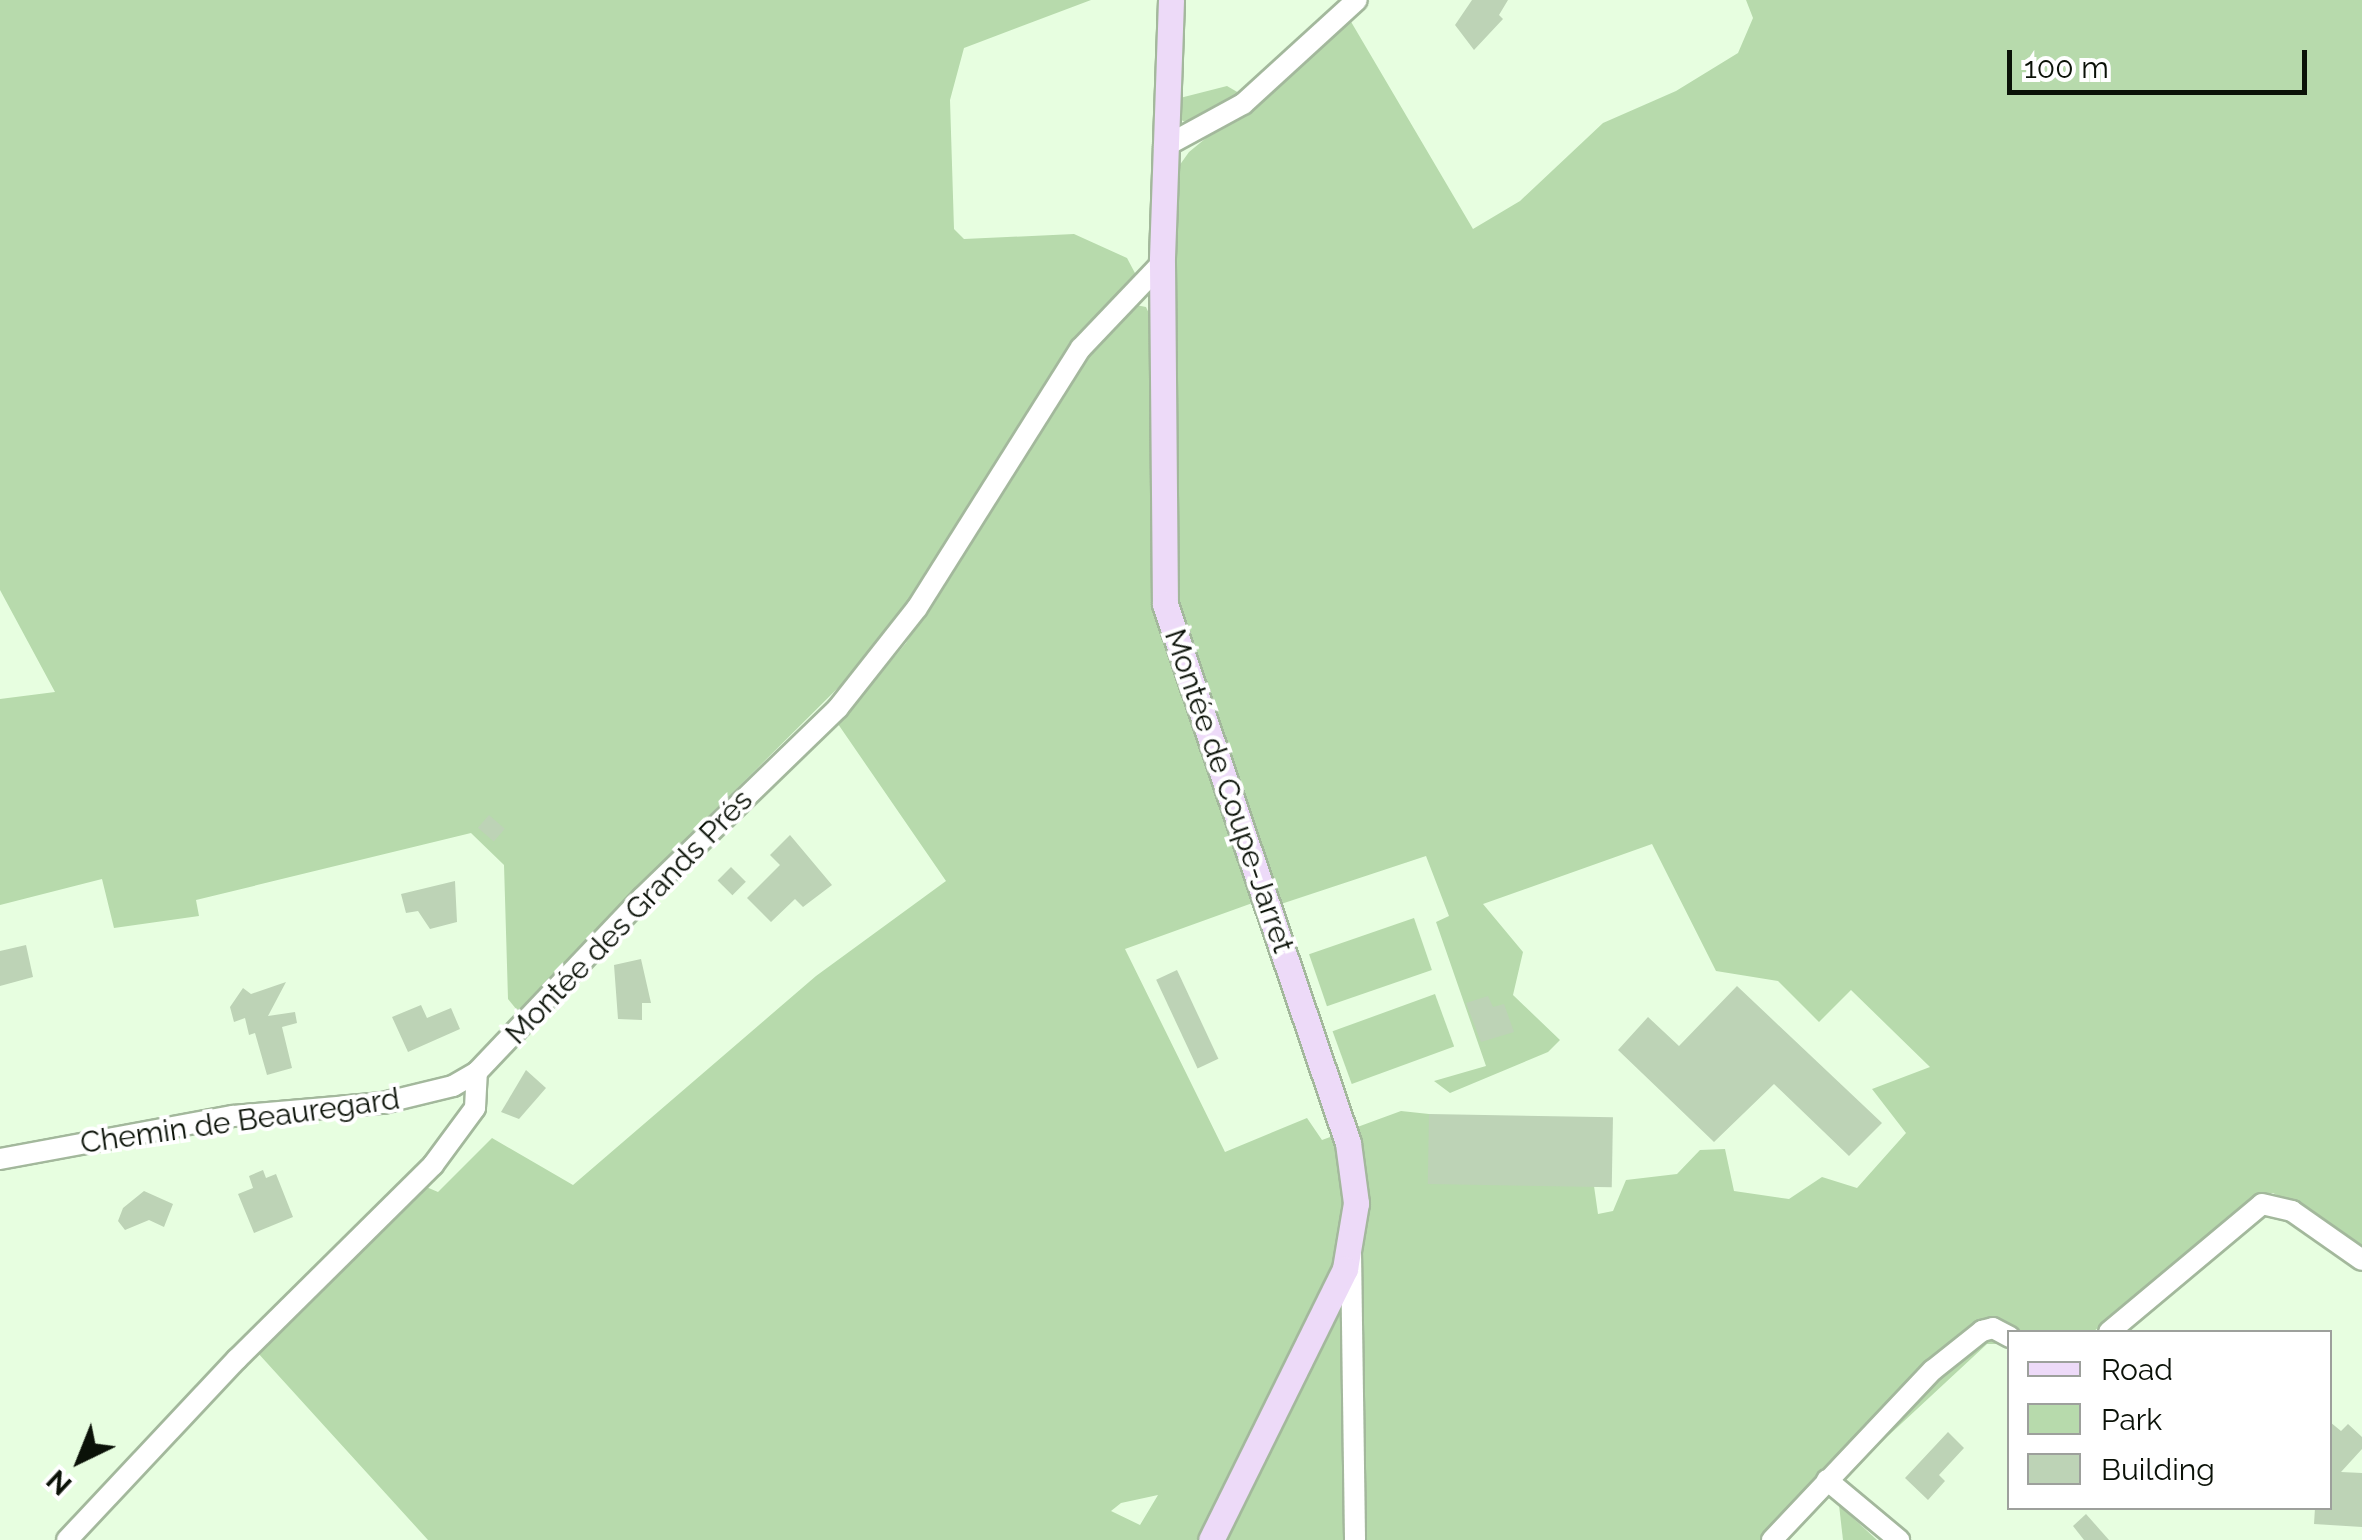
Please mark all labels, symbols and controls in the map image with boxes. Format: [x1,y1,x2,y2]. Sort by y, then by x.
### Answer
scale bar [2012,30,2312,92]
text: 100 m [2024,50,2109,85]
street label: Montée de Coupe-Jarret [1157,624,1301,958]
street label: Montée des Grands Prés [498,782,760,1052]
street label: Chemin de Beauregard [78,1081,402,1161]
legend [2007,1330,2332,1510]
text: Road [2101,1352,2173,1387]
text: Park [2101,1402,2162,1437]
north arrow [30,1410,130,1510]
text: Building [2101,1452,2215,1487]
text: N [40,1463,78,1502]

